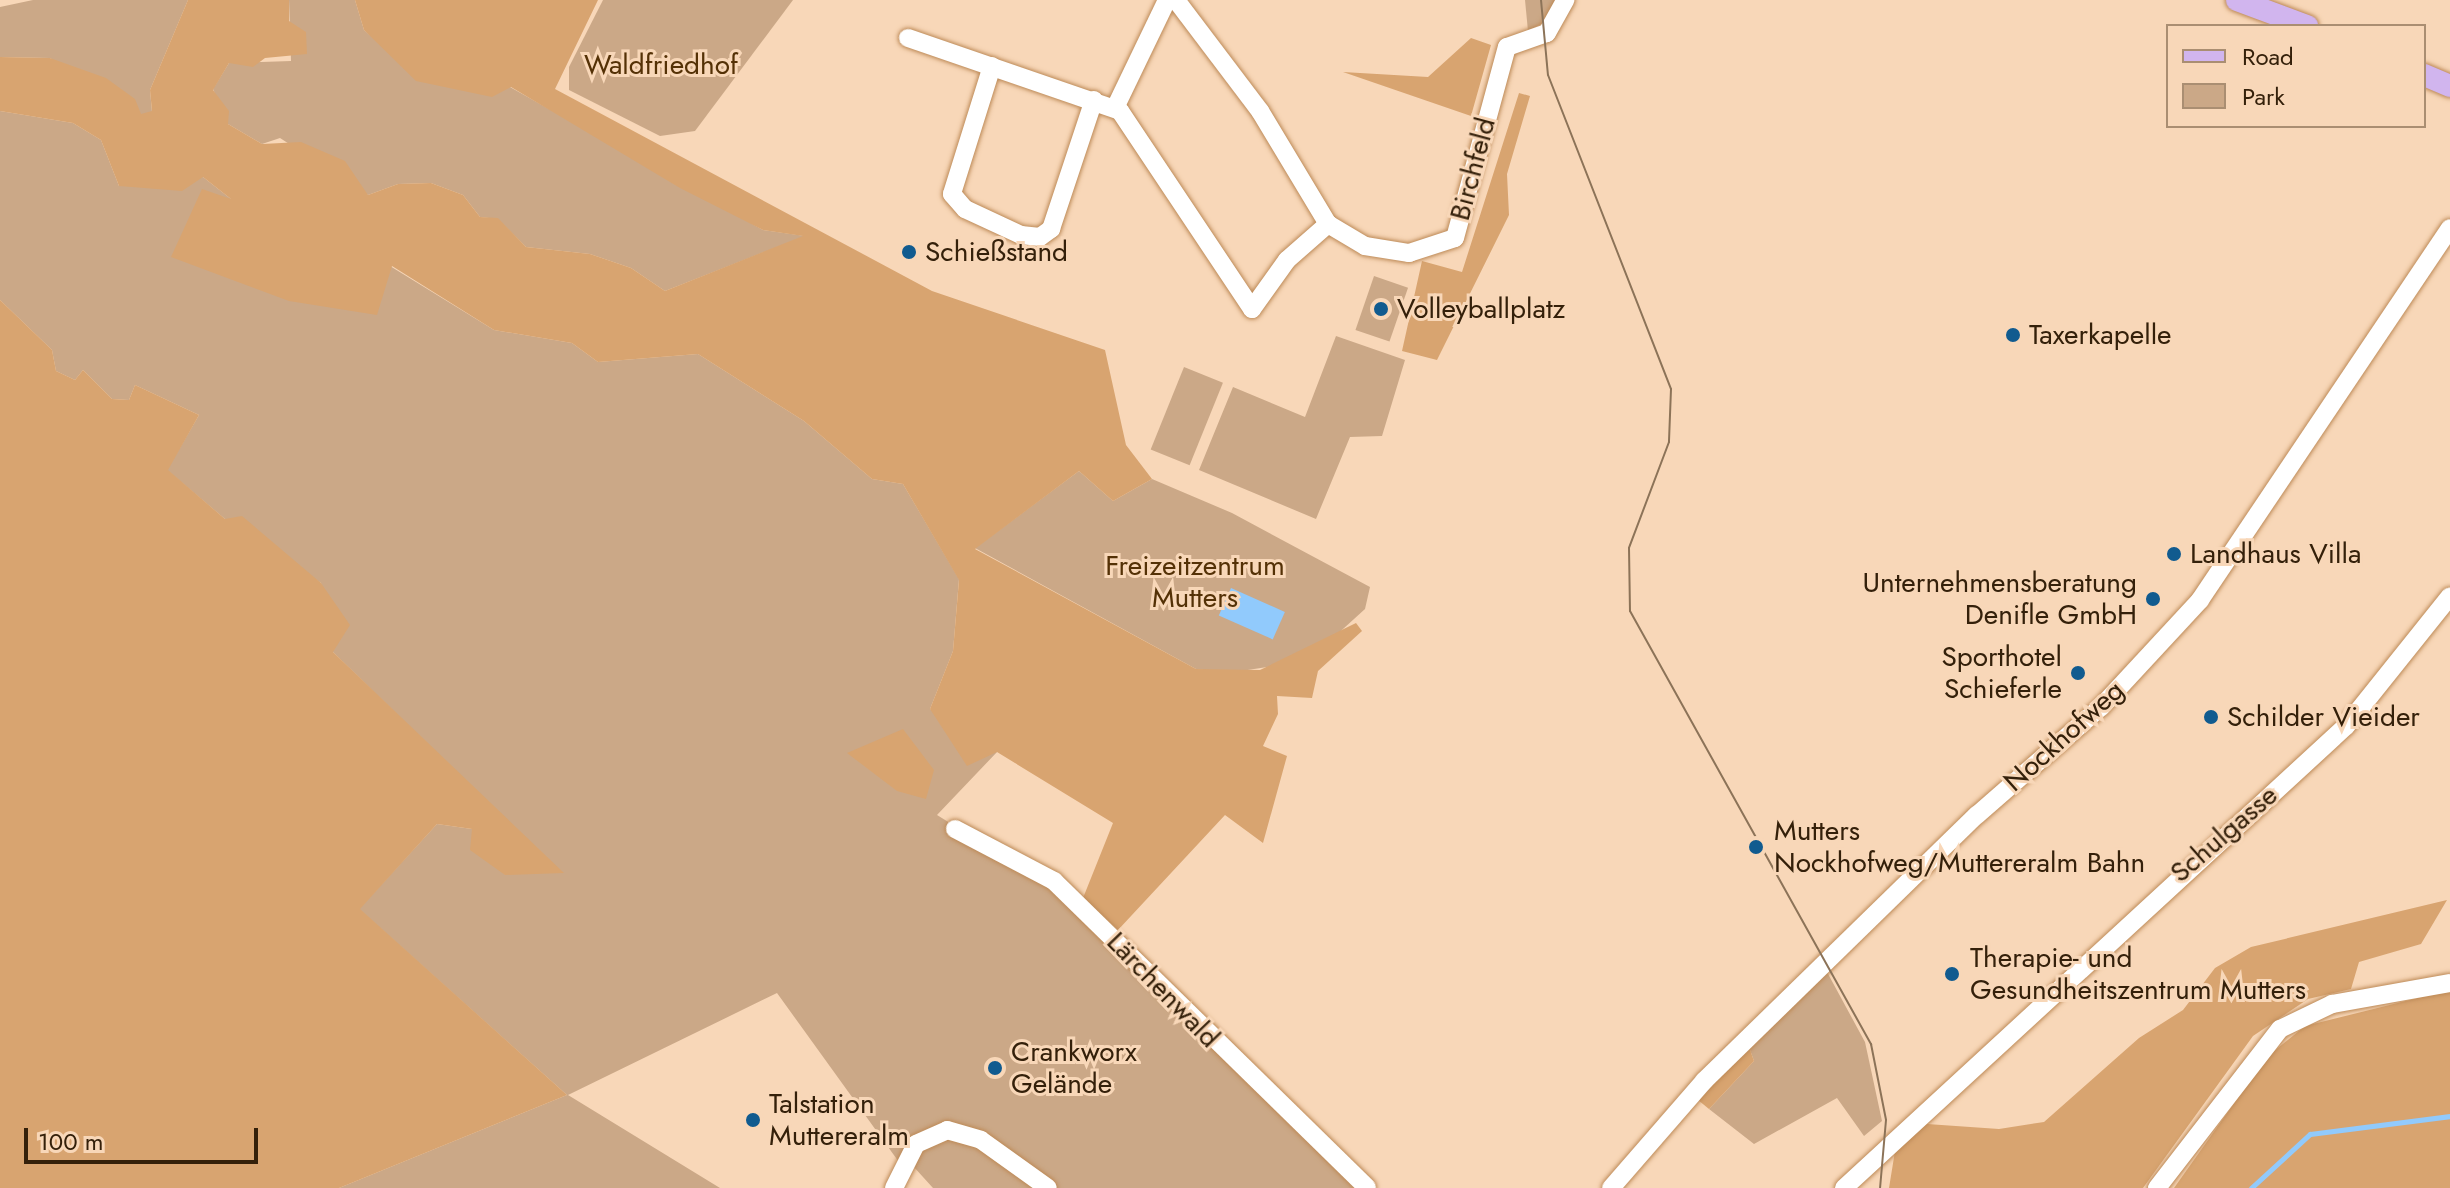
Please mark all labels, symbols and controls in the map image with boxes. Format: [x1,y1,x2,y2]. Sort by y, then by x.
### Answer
legend [2166,24,2426,128]
text: Road [2242,39,2294,74]
park label: Waldfriedhof [584,48,738,82]
text: Park [2242,79,2285,114]
street label: Birchfeld [1443,114,1503,224]
place label: Schießstand [925,235,1068,269]
marker: Schießstand [900,243,918,261]
place label: Volleyballplatz [1397,292,1566,326]
marker: Volleyballplatz [1372,300,1390,318]
place label: Taxerkapelle [2029,318,2172,352]
marker: Taxerkapelle [2004,326,2022,344]
place label: Landhaus Villa [2190,537,2361,571]
marker: Landhaus Villa [2165,545,2183,563]
park label: Freizeitzentrum Mutters [1105,549,1285,615]
place label: Unternehmensberatung Denifle GmbH [1862,566,2137,632]
marker: Unternehmensberatung Denifle GmbH [2144,590,2162,608]
place label: Sporthotel Schieferle [1942,640,2062,706]
marker: Sporthotel Schieferle [2069,664,2087,682]
street label: Nockhofweg [1997,673,2131,799]
place label: Schilder Vieider [2227,700,2420,734]
marker: Schilder Vieider [2202,708,2220,726]
street label: Schulgasse [2164,778,2284,890]
place label: Mutters Nockhofweg/Muttereralm Bahn [1774,814,2145,880]
marker: Mutters Nockhofweg/Muttereralm Bahn [1745,836,1767,858]
street label: Lärchenwald [1100,925,1226,1055]
place label: Therapie- und Gesundheitszentrum Mutters [1970,941,2306,1007]
marker: Therapie- und Gesundheitszentrum Mutters [1941,963,1963,985]
place label: Crankworx Gelände [1011,1035,1137,1101]
marker: Crankworx Gelände [986,1059,1004,1077]
place label: Talstation Muttereralm [769,1087,909,1153]
marker: Talstation Muttereralm [744,1111,762,1129]
scale bar [28,1112,262,1162]
text: 100 m [38,1124,104,1159]

